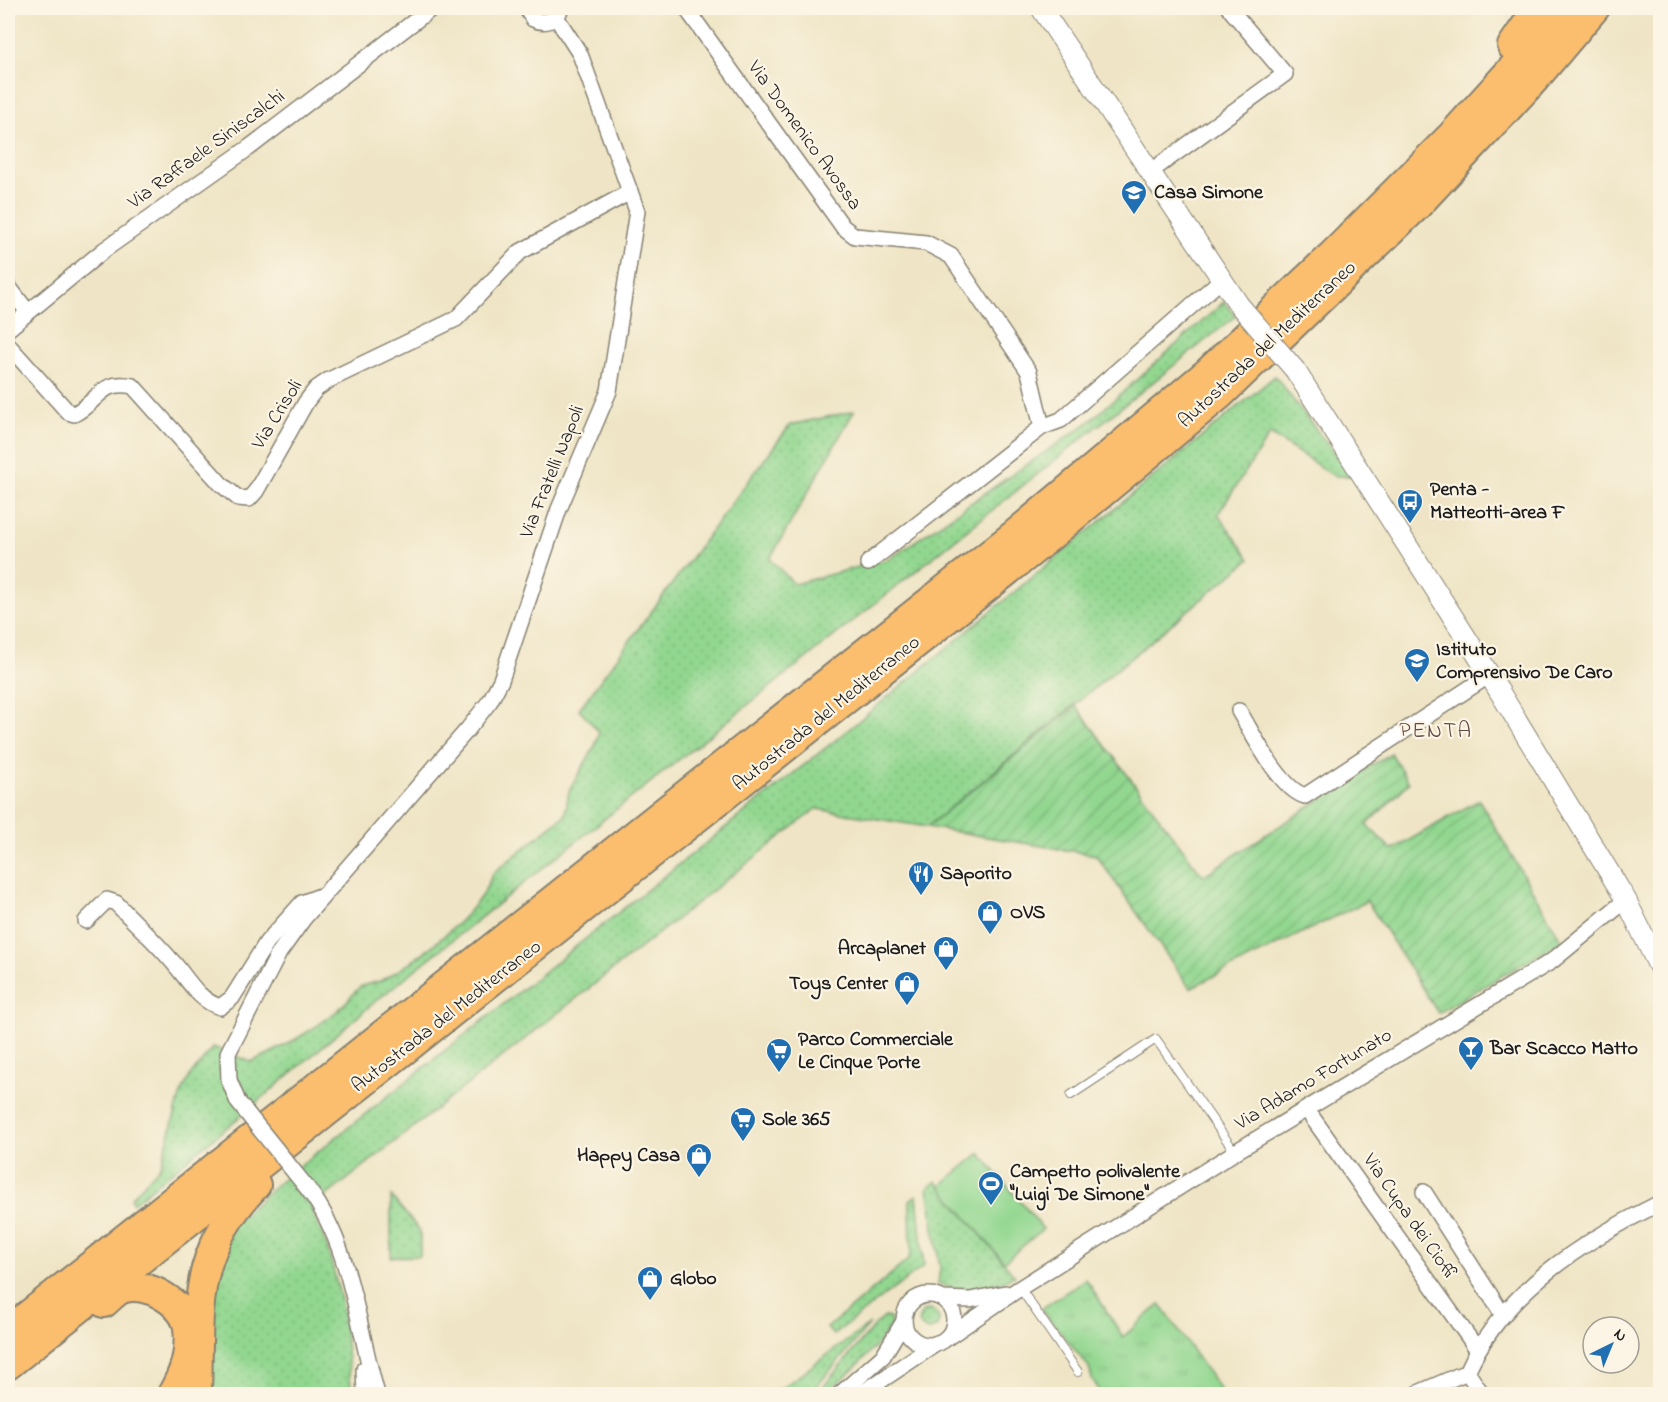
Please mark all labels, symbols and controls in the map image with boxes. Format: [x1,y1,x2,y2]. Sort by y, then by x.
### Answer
street label: Via Domenico Avossa [739,54,868,217]
street label: Via Raffaele Siniscalchi [122,83,292,218]
school or university icon: Casa Simone [1119,178,1149,216]
place label: Casa Simone [1154,179,1264,208]
street label: Autostrada del Mediterraneo [1172,254,1364,436]
street label: Via Crisoli [245,374,311,456]
street label: Via Fratelli Napoli [513,401,593,544]
place label: Penta - Matteotti-area F [1430,476,1565,528]
bus stop icon: Penta - Matteotti-area F [1395,487,1425,525]
street label: Autostrada del Mediterraneo [727,629,927,799]
place label: Istituto Comprensivo De Caro [1436,636,1613,688]
school or university icon: Istituto Comprensivo De Caro [1402,646,1432,684]
district label: PENTA [1399,716,1473,748]
restaurant icon: Saporito [906,859,936,897]
place label: Saporito [940,860,1012,889]
shop icon: OVS [975,898,1005,936]
place label: OVS [1010,899,1046,928]
street label: Autostrada del Mediterraneo [346,933,548,1101]
shop icon: Arcaplanet [931,934,961,972]
place label: Arcaplanet [838,935,926,964]
shop icon: Toys Center [892,969,922,1007]
place label: Toys Center [789,970,889,1000]
street label: Via Adamo Fortunato [1229,1022,1398,1139]
place label: Parco Commerciale Le Cinque Porte [798,1026,954,1078]
bar icon: Bar Scacco Matto [1456,1034,1486,1072]
place label: Bar Scacco Matto [1489,1035,1638,1064]
supermarket icon: Parco Commerciale Le Cinque Porte [764,1036,794,1074]
supermarket icon: Sole 365 [728,1105,758,1143]
place label: Sole 365 [762,1106,831,1135]
shop icon: Happy Casa [684,1141,714,1179]
place label: Happy Casa [577,1142,680,1172]
street label: Via Cupa dei Cioffi [1354,1147,1463,1286]
place label: Campetto polivalente "Luigi De Simone" [1009,1158,1181,1211]
sports icon: Campetto polivalente "Luigi De Simone" [976,1169,1006,1207]
shop icon: Globo [635,1264,665,1302]
place label: Globo [670,1265,717,1294]
north arrow [1581,1315,1641,1375]
text: N [1608,1323,1632,1348]

